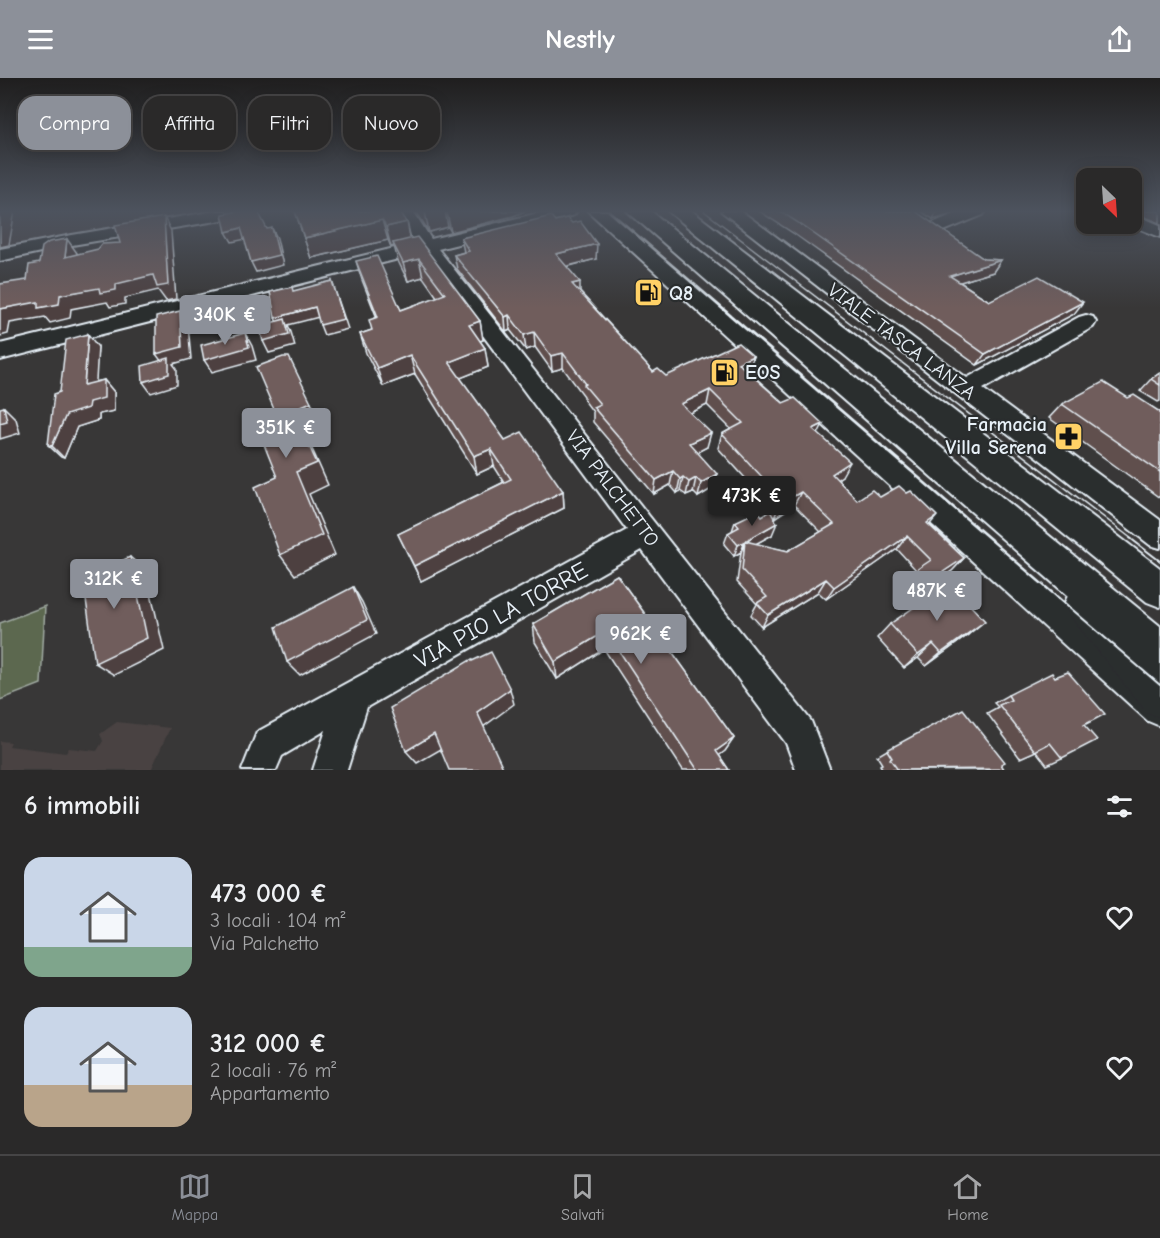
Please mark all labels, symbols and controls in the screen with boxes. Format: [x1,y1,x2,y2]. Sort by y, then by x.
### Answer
icon: menu [24,23,57,56]
icon: share [1103,23,1136,56]
text: Nestly [545,24,615,55]
chip: Compra [18,96,131,150]
chip: Affitta [143,96,236,150]
chip: Filtri [248,96,331,150]
chip: Nuovo [343,96,440,150]
north arrow [1076,168,1142,234]
map controls [1076,168,1142,234]
fuel station icon: Q8 [632,277,664,309]
street label: VIALE TASCA LANZA [823,278,980,405]
place label: Q8 [669,282,693,305]
pin: 340K € [176,295,274,346]
text: 340K € [194,303,256,326]
fuel station icon: EOS [708,356,740,388]
place label: EOS [745,361,781,384]
pin: 351K € [237,408,335,459]
place label: Farmacia Villa Serena [946,413,1047,459]
text: 351K € [256,416,316,439]
pharmacy icon: Farmacia Villa Serena [1052,420,1084,452]
street label: VIA PALCHETTO [561,425,664,551]
pin: 473K € [703,476,801,527]
text: 473K € [722,484,782,507]
street label: VIA PIO LA TORRE [410,556,592,674]
pin: 312K € [65,559,163,610]
text: 312K € [84,567,144,590]
pin: 487K € [888,571,986,622]
text: 487K € [907,579,967,602]
pin: 962K € [592,614,690,665]
text: 962K € [609,622,673,645]
icon: filters [1103,790,1136,823]
text: 6 immobili [24,791,140,821]
text: 473 000 € [210,879,328,909]
icon: home [72,881,144,953]
icon: heart [1103,901,1136,934]
text: 3 locali · 104 m² [210,909,346,932]
text: Via Palchetto [210,932,319,955]
text: 312 000 € [210,1029,327,1059]
icon: home [72,1031,144,1103]
icon: heart [1103,1051,1136,1084]
text: 2 locali · 76 m² [210,1059,336,1082]
text: Appartamento [210,1082,330,1105]
tab: Mappa [171,1170,218,1224]
tab: Salvati [561,1170,605,1224]
tab: Home [947,1170,989,1224]

